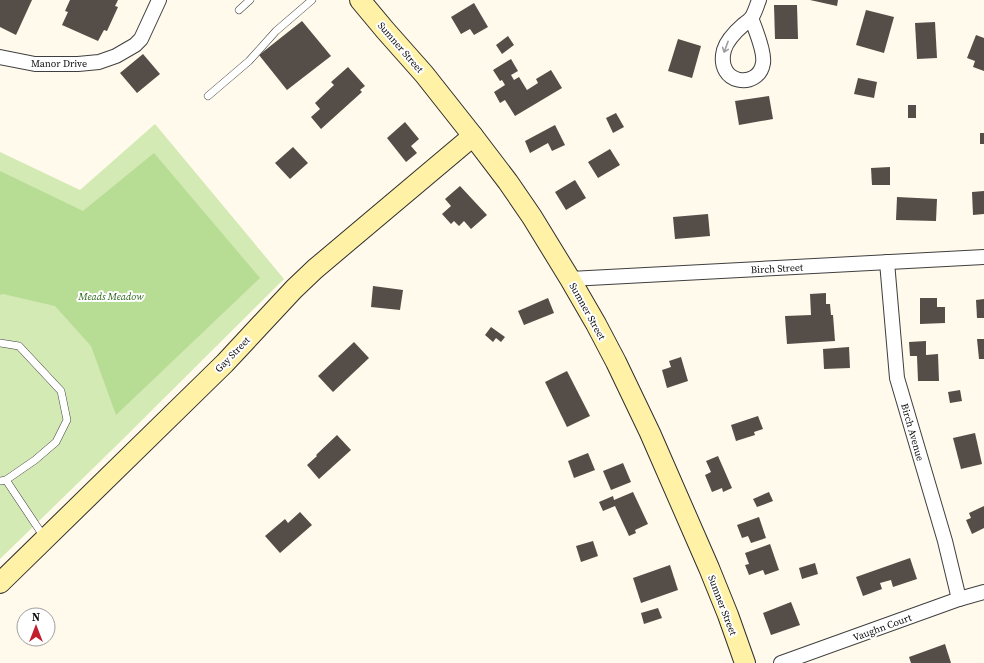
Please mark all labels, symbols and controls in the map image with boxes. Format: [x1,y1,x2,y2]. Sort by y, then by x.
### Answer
street label: Sumner Street [375,19,427,76]
one-way arrow [722,41,730,53]
street label: Manor Drive [31,57,87,70]
street label: Birch Street [751,261,804,276]
street label: Sumner Street [567,280,609,343]
park label: Meads Meadow [78,290,144,303]
street label: Gay Street [212,333,253,375]
street label: Birch Avenue [898,402,927,462]
street label: Sumner Street [705,573,740,638]
north arrow [16,607,56,647]
text: N [32,610,40,625]
street label: Vaughn Court [851,611,914,644]

